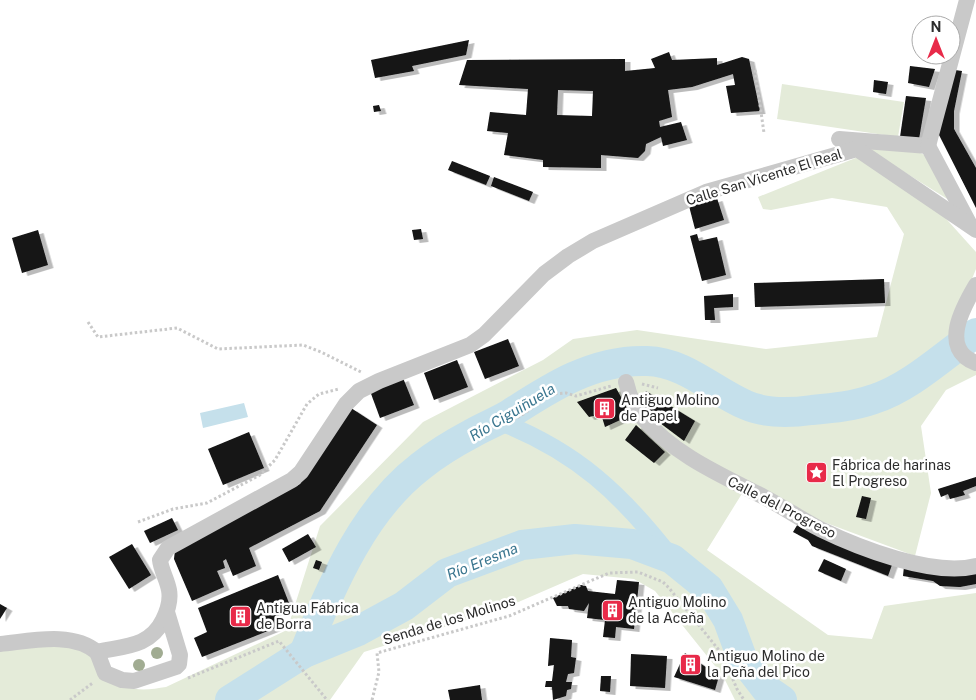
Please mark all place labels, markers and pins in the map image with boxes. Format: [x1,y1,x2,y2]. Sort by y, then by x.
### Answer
place label: Antiguo Molino de Papel [621,392,719,424]
building icon: Antiguo Molino de Papel [593,396,617,420]
place label: Fábrica de harinas El Progreso [832,457,951,489]
place icon: Fábrica de harinas El Progreso [804,461,828,485]
place label: Antiguo Molino de la Aceña [628,594,726,626]
building icon: Antiguo Molino de la Aceña [600,598,624,622]
place label: Antigua Fábrica de Borra [256,600,359,632]
building icon: Antigua Fábrica de Borra [228,604,252,628]
place label: Antiguo Molino de la Peña del Pico [707,648,825,680]
building icon: Antiguo Molino de la Peña del Pico [679,652,703,676]

